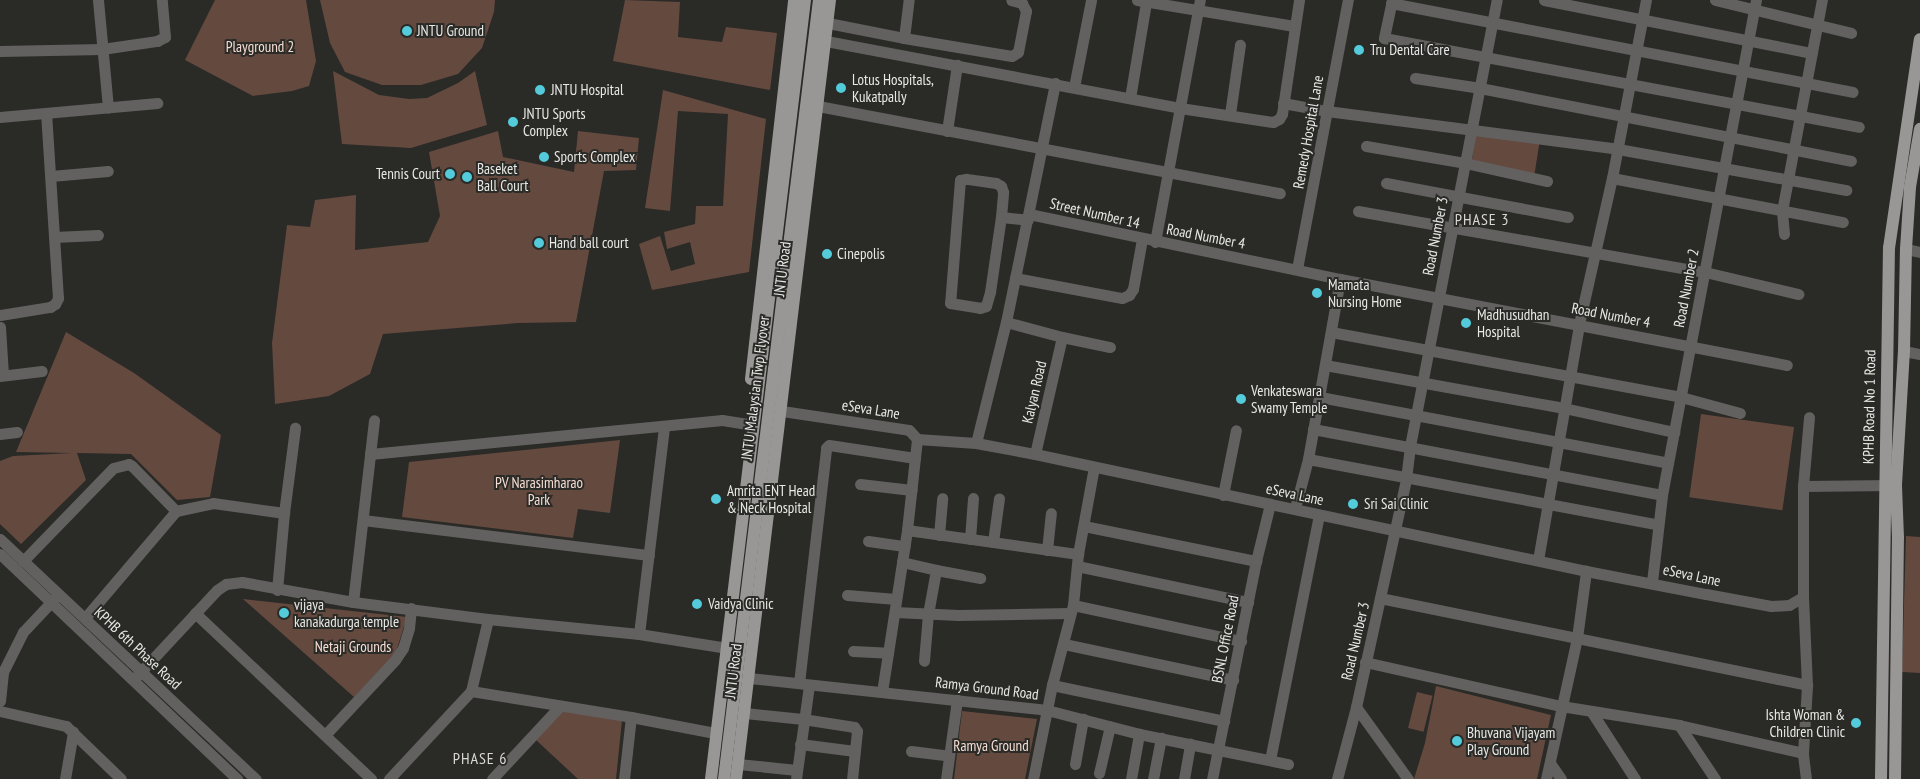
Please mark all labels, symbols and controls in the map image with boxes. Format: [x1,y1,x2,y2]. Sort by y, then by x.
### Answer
place label: JNTU Ground [417,22,484,40]
marker: JNTU Ground [401,25,413,37]
park label: Playground 2 [226,38,294,56]
place label: Tru Dental Care [1370,41,1450,59]
marker: Tru Dental Care [1352,43,1366,57]
place label: Lotus Hospitals, Kukatpally [852,70,934,105]
street label: Remedy Hospital Lane [1289,74,1327,190]
place label: JNTU Hospital [551,81,623,99]
marker: Lotus Hospitals, Kukatpally [834,81,848,95]
marker: JNTU Hospital [533,83,547,97]
place label: JNTU Sports Complex [523,104,585,139]
marker: JNTU Sports Complex [507,116,519,128]
place label: Sports Complex [554,148,635,166]
marker: Sports Complex [538,151,550,163]
place label: Baseket Ball Court [477,159,528,194]
place label: Tennis Court [376,165,440,183]
marker: Tennis Court [444,168,456,180]
marker: Baseket Ball Court [461,171,473,183]
street label: Street Number 14 [1048,194,1142,232]
street label: Road Number 3 [1419,195,1451,277]
district label: PHASE 3 [1454,209,1510,229]
street label: Road Number 4 [1165,220,1247,252]
place label: Hand ball court [549,234,629,252]
marker: Hand ball court [533,237,545,249]
street label: JNTU Road [770,241,794,297]
place label: Cinepolis [837,245,885,263]
street label: Road Number 2 [1670,247,1702,329]
marker: Cinepolis [821,248,833,260]
place label: Mamata Nursing Home [1328,275,1402,310]
marker: Mamata Nursing Home [1310,286,1324,300]
street label: Road Number 4 [1570,299,1652,331]
place label: Madhusudhan Hospital [1477,305,1549,340]
street label: JNTU Malaysian Twp Flyover [737,315,773,461]
marker: Madhusudhan Hospital [1459,316,1473,330]
street label: KPHB Road No 1 Road [1859,350,1879,464]
street label: Kalyan Road [1018,359,1050,425]
place label: Venkateswara Swamy Temple [1251,381,1328,416]
marker: Venkateswara Swamy Temple [1235,393,1247,405]
street label: eSeva Lane [841,396,901,422]
park label: PV Narasimharao Park [495,473,583,508]
street label: eSeva Lane [1265,479,1325,509]
place label: Amrita ENT Head & Neck Hospital [727,481,816,516]
marker: Amrita ENT Head & Neck Hospital [709,492,723,506]
place label: Sri Sai Clinic [1364,495,1429,513]
marker: Sri Sai Clinic [1346,497,1360,511]
street label: eSeva Lane [1662,560,1722,590]
street label: BSNL Office Road [1208,593,1242,685]
place label: vijaya kanakadurga temple [294,595,399,630]
place label: Vaidya Clinic [708,595,774,613]
marker: Vaidya Clinic [690,597,704,611]
street label: Road Number 3 [1337,600,1373,682]
street label: KPHB 6th Phase Road [91,603,185,693]
marker: vijaya kanakadurga temple [278,607,290,619]
park label: Netaji Grounds [315,638,391,656]
street label: JNTU Road [721,643,745,699]
street label: Ramya Ground Road [934,673,1040,703]
place label: Ishta Woman & Children Clinic [1765,705,1845,740]
marker: Ishta Woman & Children Clinic [1849,716,1863,730]
place label: Bhuvana Vijayam Play Ground [1467,723,1556,758]
marker: Bhuvana Vijayam Play Ground [1451,735,1463,747]
park label: Ramya Ground [953,737,1029,755]
district label: PHASE 6 [452,748,508,768]

